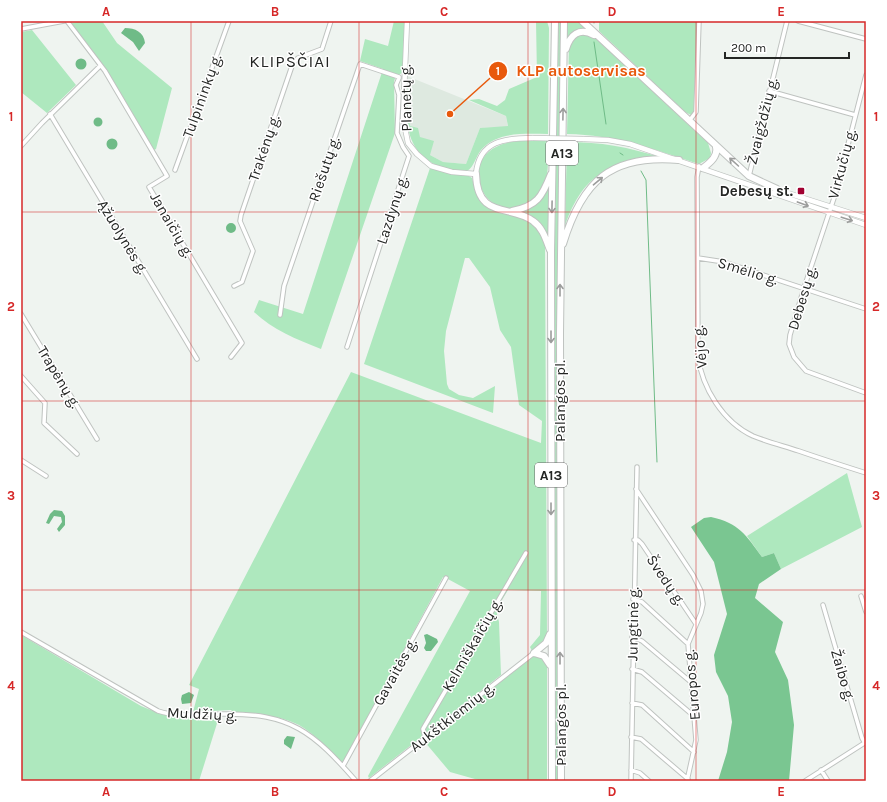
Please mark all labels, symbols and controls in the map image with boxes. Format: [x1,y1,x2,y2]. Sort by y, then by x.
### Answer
text: A [102,4,110,19]
text: B [271,4,279,19]
text: C [440,4,448,19]
text: D [608,4,617,19]
text: E [777,4,785,19]
scale bar [725,34,849,60]
text: 200 m [731,41,766,55]
street label: Tulpininkų g. [179,51,226,140]
district label: KLIPŠČIAI [249,51,331,71]
callout: KLP autoservisas [488,57,654,85]
text: KLP autoservisas [516,61,646,80]
street label: Planetų g. [396,64,416,132]
text: 1 [496,64,500,78]
street label: Žvaigždžių g. [743,75,782,166]
one-way arrow [559,108,567,121]
text: 1 [9,109,13,124]
text: 1 [874,109,878,124]
street label: Trakėnų g. [244,112,284,184]
street label: Virkučių g. [824,127,860,201]
street label: Riešutų g. [304,134,344,204]
road number: A13 [546,141,578,165]
one-way arrow [728,158,739,167]
street label: Lazdynų g. [372,173,412,247]
one-way arrow [592,177,602,186]
place label: Debesų st. [719,182,793,200]
marker: Debesų st. [796,186,806,196]
street label: Janaičių g. [146,189,198,261]
street label: Ąžuolynės g. [94,197,152,278]
one-way arrow [548,200,556,213]
one-way arrow [797,200,809,208]
one-way arrow [841,215,853,223]
street label: Smėlio g. [716,253,781,289]
street label: Debesų g. [784,264,820,332]
one-way arrow [556,284,564,297]
text: 2 [7,299,15,314]
text: 2 [872,299,880,314]
street label: Vėjo g. [689,324,711,369]
one-way arrow [547,330,555,343]
street label: Trapėnų g. [33,343,85,412]
street label: Palangos pl. [551,360,569,442]
road number: A13 [535,463,567,487]
text: 3 [7,488,15,503]
text: 3 [872,488,880,503]
one-way arrow [547,502,555,515]
street label: Švedų g. [643,551,690,609]
street label: Jungtinė g. [623,586,643,661]
street label: Kelmiškaičių g. [438,595,506,695]
street label: Gavaitės g. [369,635,421,709]
street label: Žaibo g. [827,647,859,703]
street label: Europos g. [680,649,704,721]
one-way arrow [556,652,564,665]
text: 4 [7,678,15,693]
street label: Aukštkiemių g. [406,678,498,756]
text: 4 [872,678,880,693]
street label: Palangos pl. [552,684,570,766]
street label: Muldžių g. [166,703,238,725]
text: A [102,784,110,799]
text: B [271,784,279,799]
text: C [440,784,448,799]
text: D [608,784,617,799]
text: E [777,784,785,799]

